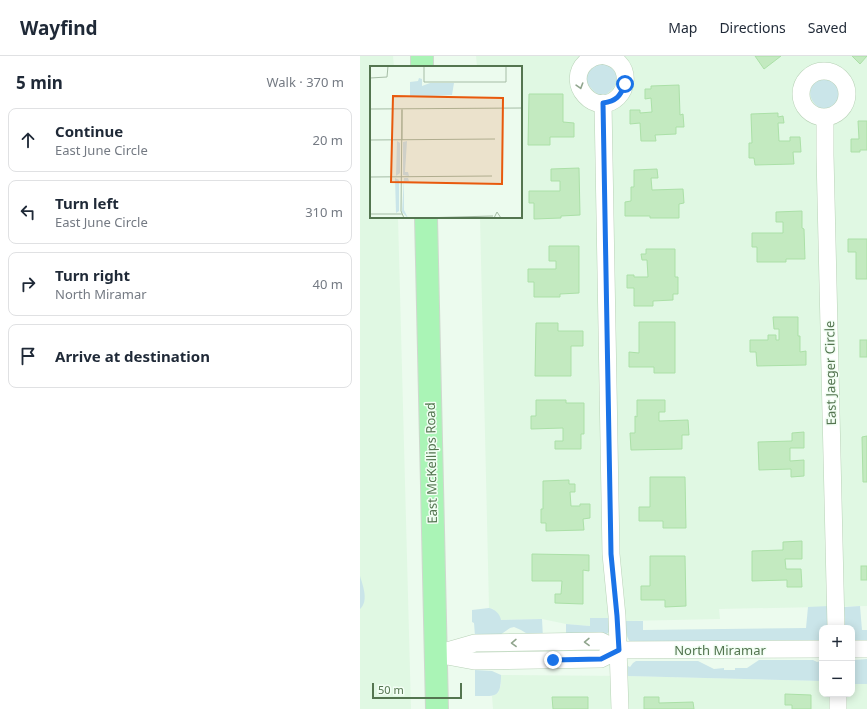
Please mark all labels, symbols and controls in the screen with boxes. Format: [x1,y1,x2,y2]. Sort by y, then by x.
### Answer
text: Wayfind [20,15,98,41]
text: Map [668,18,697,37]
text: Directions [719,18,786,37]
text: Saved [808,18,847,37]
inset map [370,66,522,218]
text: 5 min [16,71,63,94]
text: Walk · 370 m [266,73,344,91]
route start [616,75,634,93]
one-way arrow [575,83,584,90]
text: Continue [55,121,123,141]
icon: ahead [17,129,39,151]
text: 20 m [313,131,343,149]
text: East June Circle [55,141,148,159]
text: Turn left [55,193,119,213]
icon: left [17,201,39,223]
text: 310 m [305,203,343,221]
text: East June Circle [55,213,148,231]
text: Turn right [55,265,130,285]
icon: right [17,273,39,295]
text: 40 m [313,275,343,293]
text: North Miramar [55,285,147,303]
street label: East Jaeger Circle [820,321,840,425]
icon: arrive [17,345,39,367]
text: Arrive at destination [55,346,210,366]
street label: East McKellips Road [421,402,441,524]
map controls [819,625,855,697]
button: + [819,625,855,661]
one-way arrow [584,637,590,646]
one-way arrow [511,639,517,647]
street label: North Miramar [674,641,766,659]
route end [544,651,562,669]
button: − [819,661,855,697]
scale bar [372,681,462,700]
text: 50 m [378,682,404,697]

